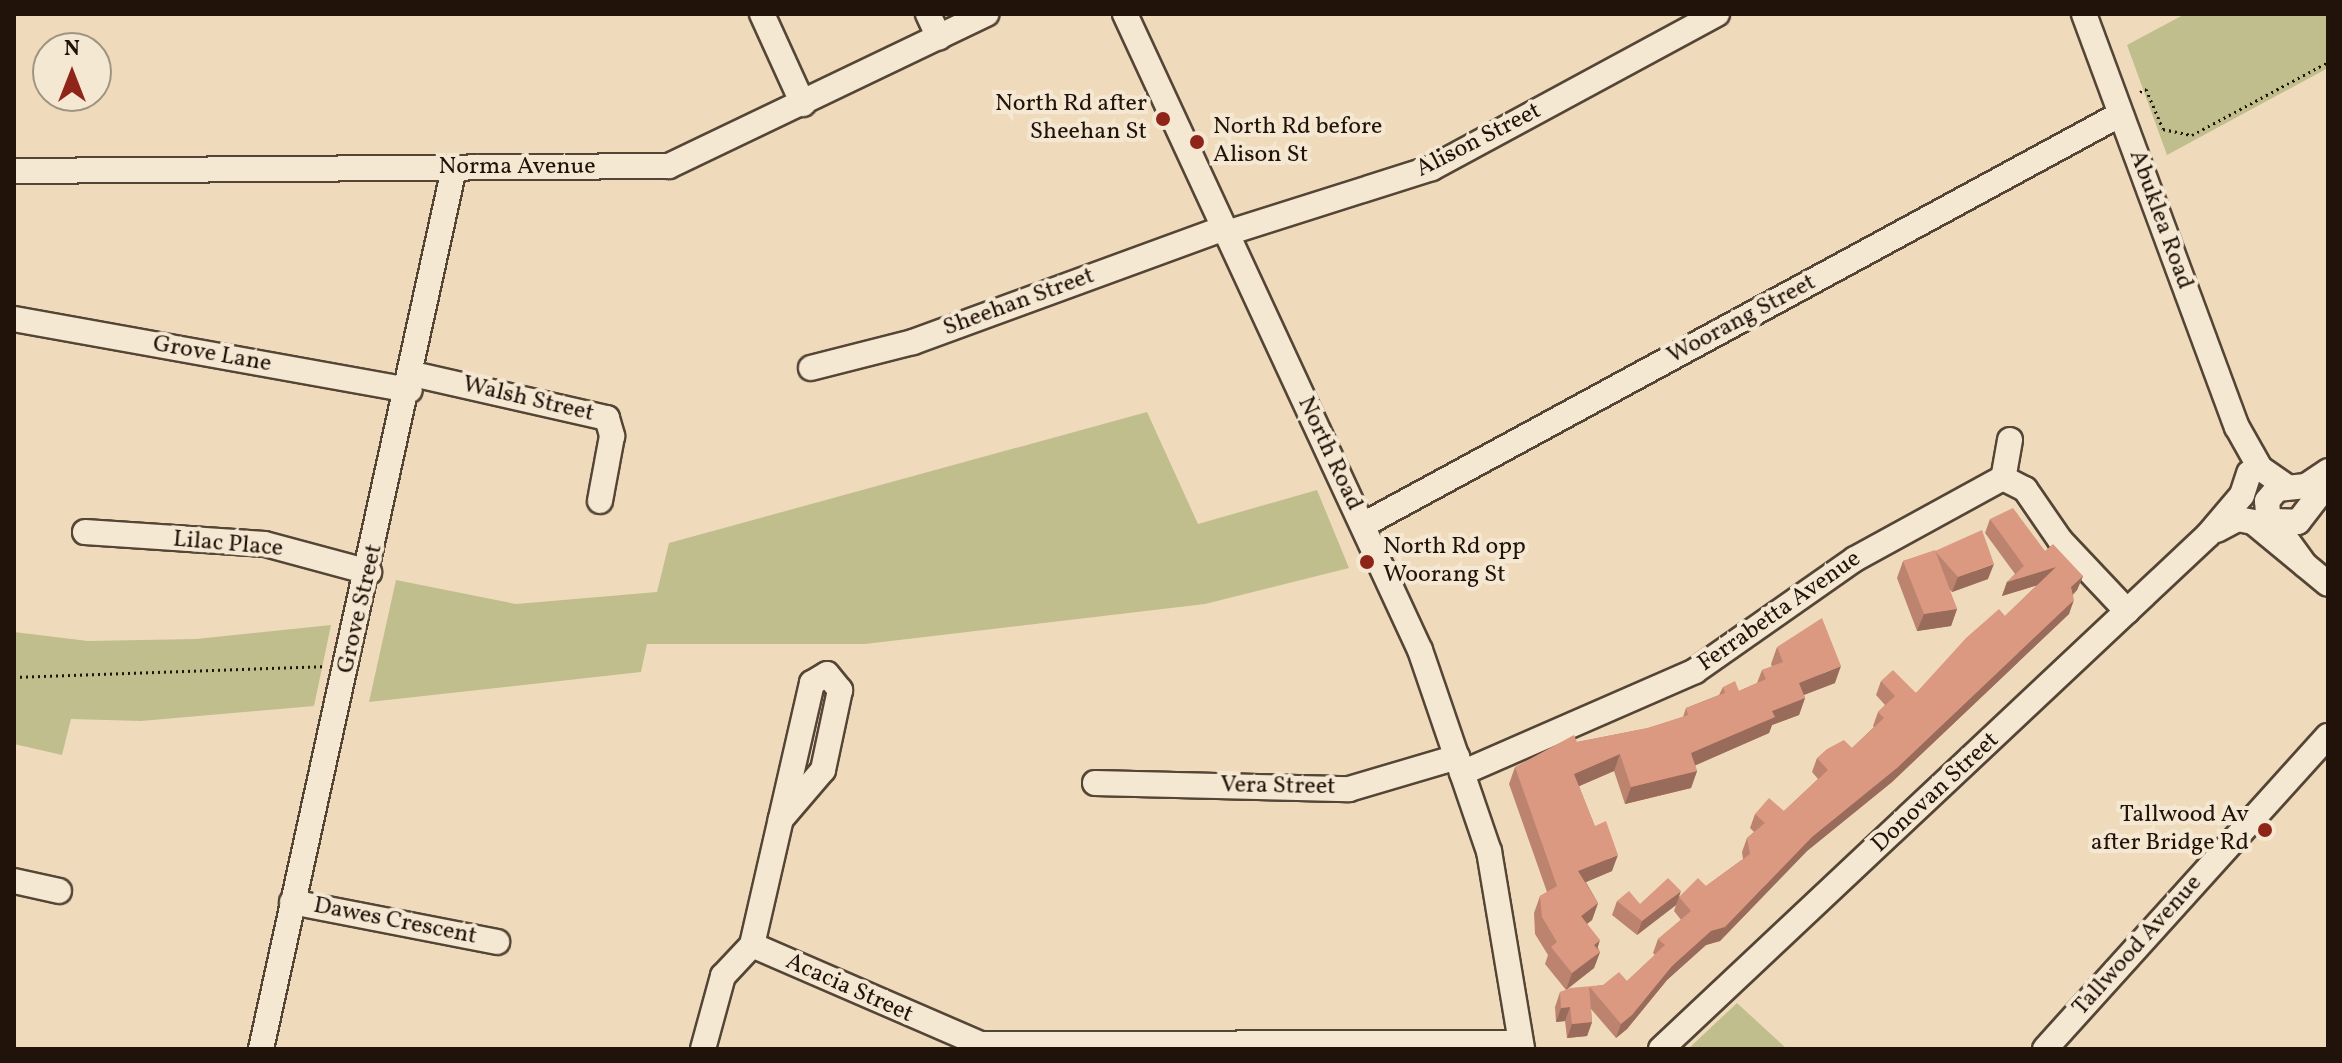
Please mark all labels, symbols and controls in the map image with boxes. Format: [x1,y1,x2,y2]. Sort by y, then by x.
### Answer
north arrow [32,32,112,112]
text: N [64,34,80,65]
place label: North Rd after Sheehan St [995,91,1147,147]
street label: Alison Street [1412,97,1546,185]
marker: North Rd after Sheehan St [1154,110,1172,128]
place label: North Rd before Alison St [1213,114,1382,170]
marker: North Rd before Alison St [1188,133,1206,151]
street label: Abuklea Road [2121,146,2199,294]
street label: Norma Avenue [438,154,596,182]
street label: Sheehan Street [940,262,1098,344]
street label: Woorang Street [1663,269,1821,371]
street label: Grove Lane [150,330,274,380]
street label: Walsh Street [460,371,596,429]
street label: North Road [1290,392,1368,516]
street label: Lilac Place [172,526,284,564]
place label: North Rd opp Woorang St [1383,534,1526,590]
street label: Grove Street [332,542,390,676]
street label: Ferrabetta Avenue [1693,545,1867,679]
marker: North Rd opp Woorang St [1358,553,1376,571]
street label: Donovan Street [1866,727,2006,859]
street label: Vera Street [1220,772,1336,802]
place label: Tallwood Av after Bridge Rd [2091,802,2249,858]
marker: Tallwood Av after Bridge Rd [2256,821,2274,839]
street label: Tallwood Avenue [2067,870,2209,1022]
street label: Dawes Crescent [311,892,479,952]
street label: Acacia Street [781,948,917,1030]

